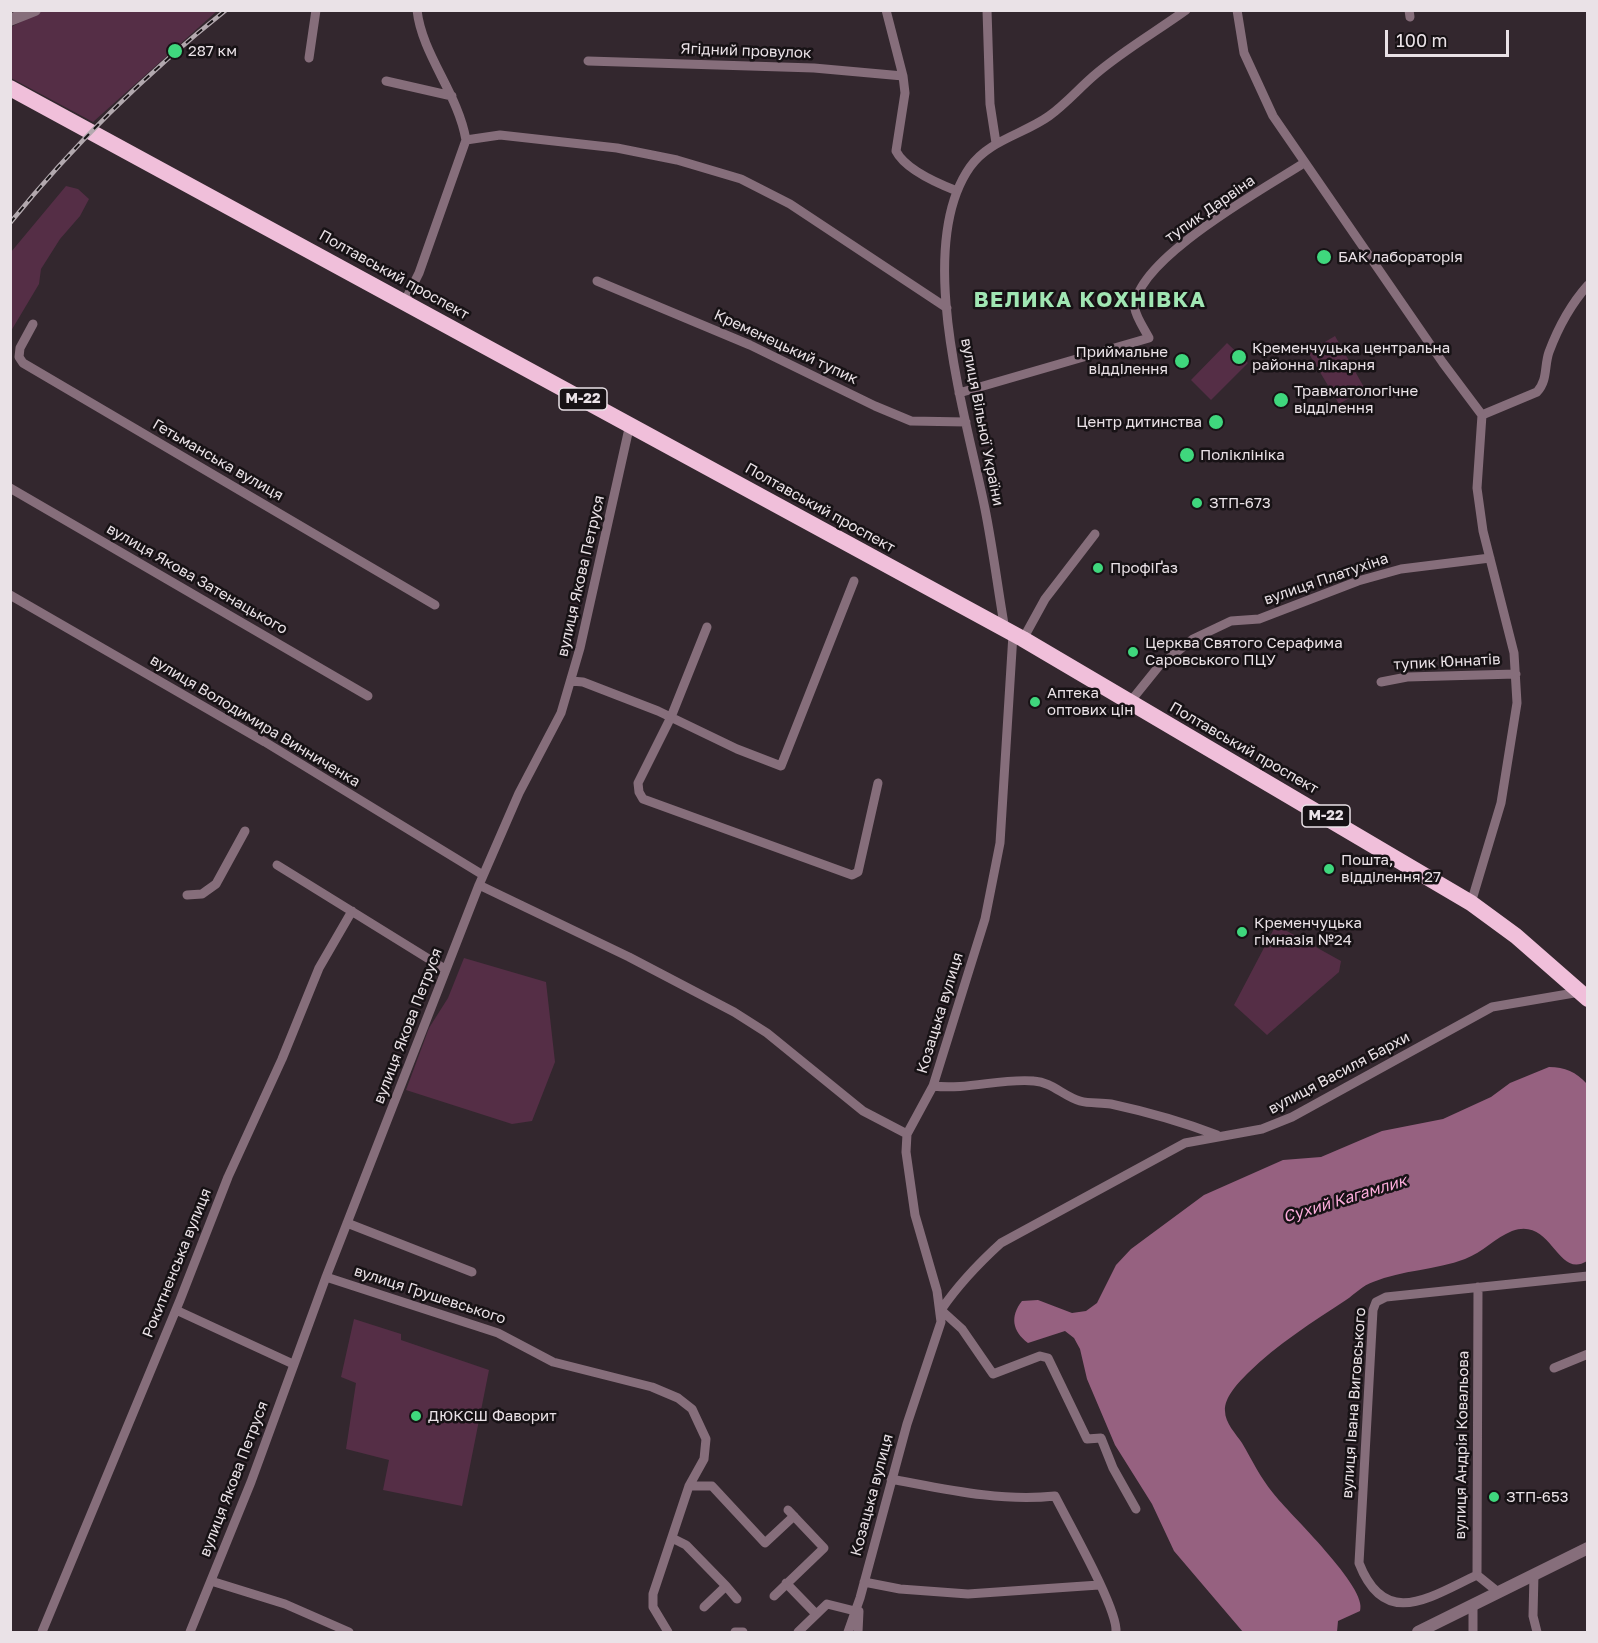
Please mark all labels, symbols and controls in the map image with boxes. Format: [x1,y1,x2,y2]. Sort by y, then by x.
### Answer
scale bar [1388,18,1512,56]
text: 100 m [1396,29,1447,51]
street label: Ягідний провулок [680,40,812,62]
marker: 287 км [166,42,184,60]
place label: 287 км [188,42,237,60]
street label: тупик Дарвіна [1162,171,1258,247]
street label: Полтавський проспект [316,226,472,324]
marker: БАК лабораторія [1315,248,1333,266]
place label: БАК лабораторія [1338,248,1463,266]
district label: ВЕЛИКА КОХНІВКА [974,287,1206,313]
street label: Кременецький тупик [711,306,861,388]
street label: вулиця Вільної України [957,337,1007,507]
place label: Кременчуцька центральна районна лікарня [1252,339,1450,374]
place label: Приймальне відділення [1075,343,1168,378]
marker: Кременчуцька центральна районна лікарня [1230,348,1248,366]
marker: Приймальне відділення [1173,352,1191,370]
place label: Травматологічне відділення [1294,382,1418,417]
road number: М-22 [559,388,607,410]
marker: Травматологічне відділення [1272,391,1290,409]
place label: Центр дитинства [1076,413,1202,431]
marker: Центр дитинства [1207,413,1225,431]
street label: Гетьманська вулиця [149,415,287,505]
marker: Поліклініка [1178,446,1196,464]
place label: Поліклініка [1200,446,1285,464]
street label: Полтавський проспект [742,459,898,557]
street label: вулиця Якова Петруся [554,494,608,658]
place label: ЗТП-673 [1209,494,1271,512]
marker: ЗТП-673 [1190,496,1204,510]
street label: вулиця Якова Затенацького [103,520,291,638]
street label: вулиця Платухіна [1261,549,1391,609]
place label: ПрофіҐаз [1110,559,1178,577]
marker: ПрофіҐаз [1091,561,1105,575]
place label: Церква Святого Серафима Саровського ПЦУ [1145,634,1343,669]
marker: Церква Святого Серафима Саровського ПЦУ [1126,645,1140,659]
street label: тупик Юннатів [1393,650,1501,674]
street label: вулиця Володимира Винниченка [147,651,363,791]
place label: Аптека оптових цін [1047,684,1133,719]
marker: Аптека оптових цін [1028,695,1042,709]
street label: Полтавський проспект [1166,698,1322,798]
road number: М-22 [1302,805,1350,827]
place label: Пошта, відділення 27 [1341,851,1441,886]
marker: Пошта, відділення 27 [1322,862,1336,876]
place label: Кременчуцька гімназія №24 [1254,914,1362,949]
marker: Кременчуцька гімназія №24 [1235,925,1249,939]
street label: вулиця Якова Петруся [370,946,446,1106]
street label: Козацька вулиця [913,950,967,1076]
street label: вулиця Василя Бархи [1265,1028,1413,1118]
water label: Сухий Кагамлик [1281,1171,1409,1227]
street label: Рокитненська вулиця [139,1186,215,1340]
street label: вулиця Грушевського [352,1262,508,1328]
street label: вулиця Івана Виговського [1338,1307,1370,1499]
street label: вулиця Андрія Ковальова [1451,1351,1473,1539]
street label: вулиця Якова Петруся [196,1399,272,1559]
place label: ДЮКСШ Фаворит [428,1407,556,1425]
marker: ДЮКСШ Фаворит [409,1409,423,1423]
street label: Козацька вулиця [847,1432,897,1558]
place label: ЗТП-653 [1506,1488,1568,1506]
marker: ЗТП-653 [1487,1490,1501,1504]

